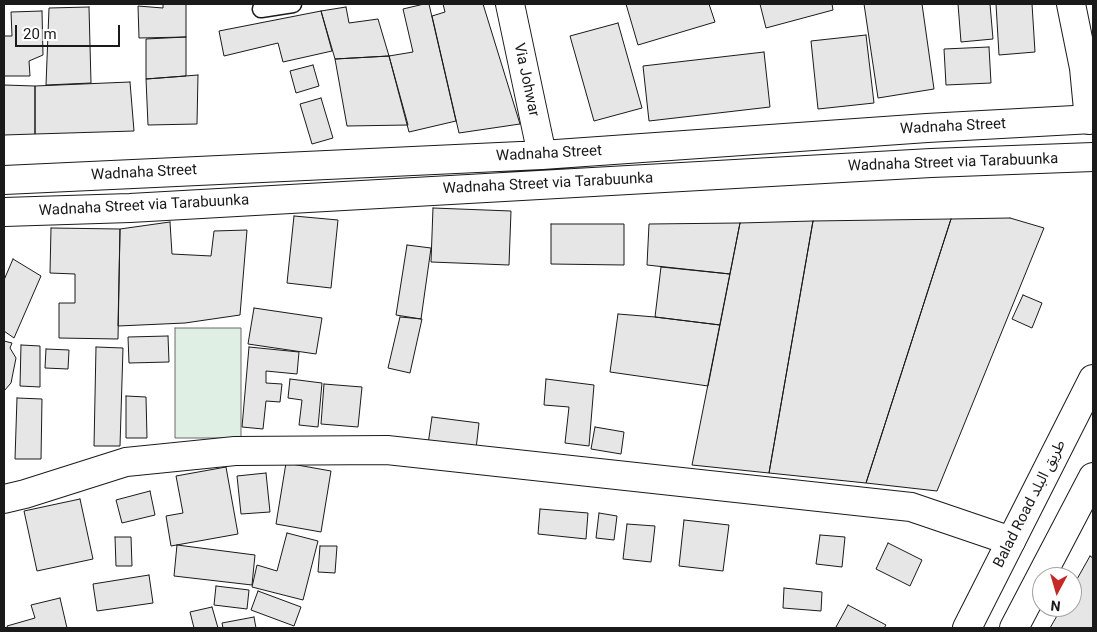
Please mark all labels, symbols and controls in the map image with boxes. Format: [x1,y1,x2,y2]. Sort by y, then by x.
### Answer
scale bar [18,15,122,47]
text: 20 m [23,25,57,43]
street label: Via Johwar [509,42,543,118]
street label: Wadnaha Street [900,115,1006,139]
street label: Wadnaha Street [496,142,602,166]
street label: Wadnaha Street via Tarabuunka [847,150,1059,176]
street label: Wadnaha Street [91,161,197,185]
street label: Wadnaha Street via Tarabuunka [442,170,654,198]
street label: Wadnaha Street via Tarabuunka [38,192,250,220]
street label: Balad Road طريق البلد [990,437,1070,571]
north arrow [1032,567,1082,617]
text: N [1050,597,1061,614]

